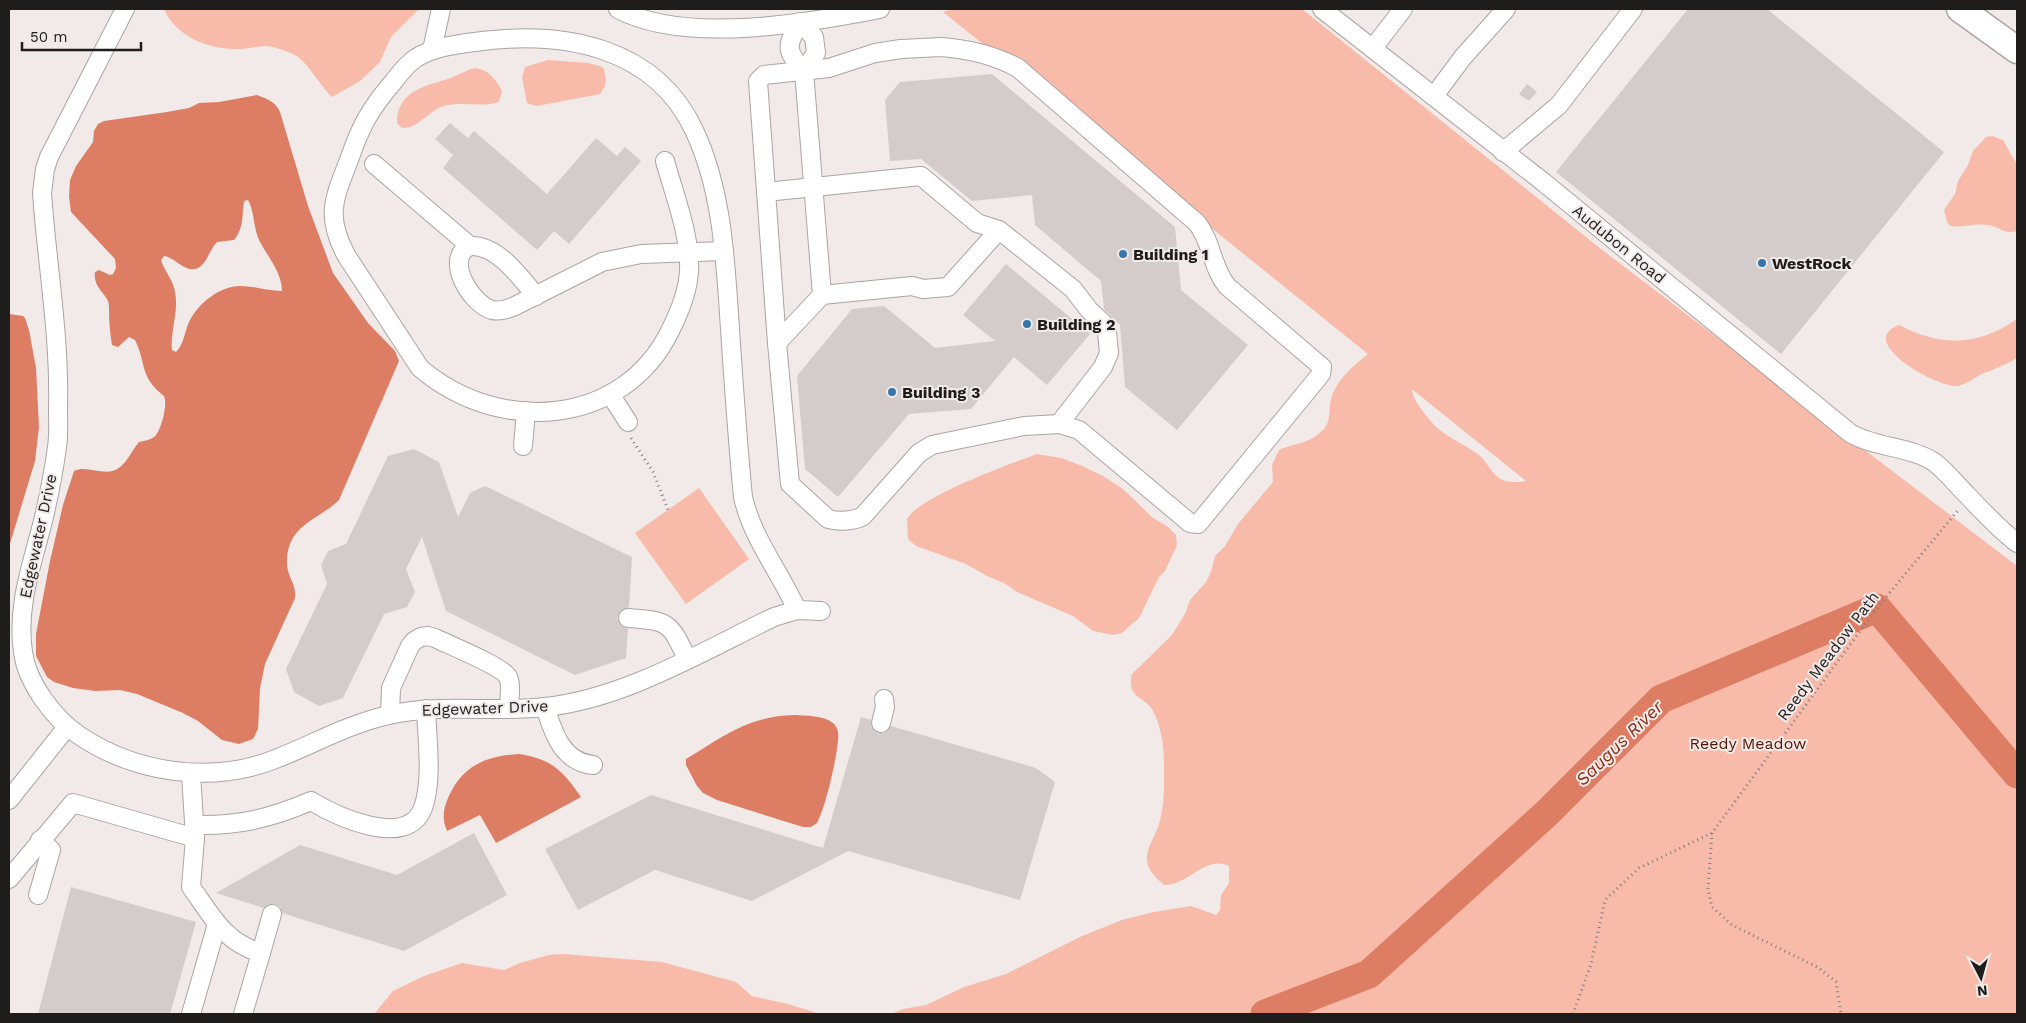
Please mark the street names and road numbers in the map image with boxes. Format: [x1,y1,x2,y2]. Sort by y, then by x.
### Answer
street label: Audubon Road [1569,201,1669,287]
street label: Edgewater Drive [16,472,60,600]
street label: Reedy Meadow Path [1773,588,1883,724]
street label: Edgewater Drive [421,696,549,720]

